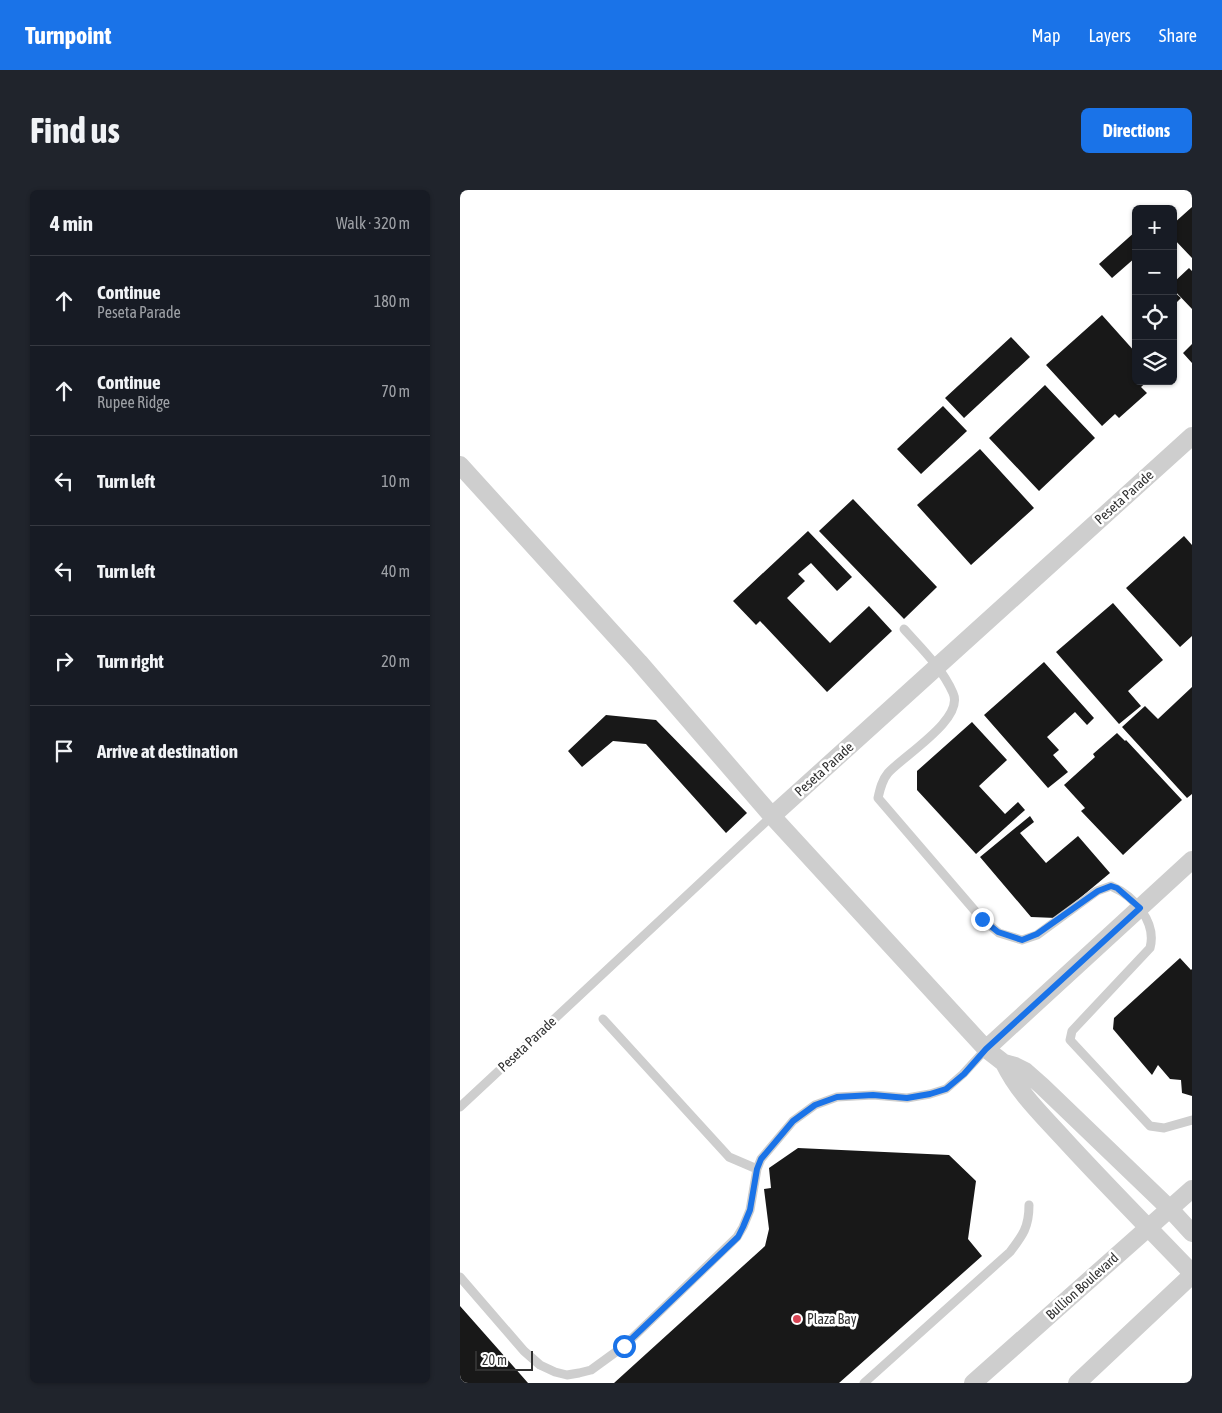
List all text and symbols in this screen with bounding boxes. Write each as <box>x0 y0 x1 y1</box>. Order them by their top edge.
text: Turnpoint <box>25 22 111 49</box>
text: Map <box>1031 25 1060 46</box>
text: Layers <box>1088 25 1131 46</box>
text: Share <box>1159 25 1197 46</box>
button: Directions <box>1081 108 1192 153</box>
text: Find us <box>30 110 120 150</box>
map controls <box>1132 205 1177 385</box>
button: + <box>1132 205 1177 250</box>
text: 4 min <box>50 211 93 235</box>
text: Walk · 320 m <box>336 214 410 232</box>
button: − <box>1132 250 1177 295</box>
text: Continue <box>97 281 161 303</box>
icon: ahead <box>50 287 78 315</box>
text: 180 m <box>374 292 410 310</box>
button: locate <box>1132 295 1177 340</box>
text: Peseta Parade <box>97 303 181 321</box>
button: layers <box>1132 340 1177 385</box>
text: Continue <box>97 371 161 393</box>
icon: ahead <box>50 377 78 405</box>
text: 70 m <box>381 382 410 400</box>
text: Rupee Ridge <box>97 393 170 411</box>
icon: left <box>50 467 78 495</box>
street label: Peseta Parade <box>1091 467 1157 527</box>
text: Turn left <box>97 470 155 492</box>
text: 10 m <box>381 472 410 490</box>
icon: left <box>50 557 78 585</box>
text: Turn left <box>97 560 155 582</box>
text: 40 m <box>381 562 410 580</box>
icon: right <box>50 647 78 675</box>
text: Turn right <box>97 650 164 672</box>
text: 20 m <box>381 652 410 670</box>
icon: arrive <box>50 737 78 765</box>
street label: Peseta Parade <box>791 739 857 799</box>
text: Arrive at destination <box>97 740 238 762</box>
route end <box>971 908 994 931</box>
street label: Peseta Parade <box>495 1013 559 1075</box>
street label: Bullion Boulevard <box>1042 1249 1122 1323</box>
place label: Plaza Bay <box>807 1311 857 1327</box>
marker: Plaza Bay <box>791 1313 803 1325</box>
route start <box>613 1335 636 1358</box>
scale bar <box>475 1348 532 1371</box>
text: 20 m <box>482 1352 507 1368</box>

